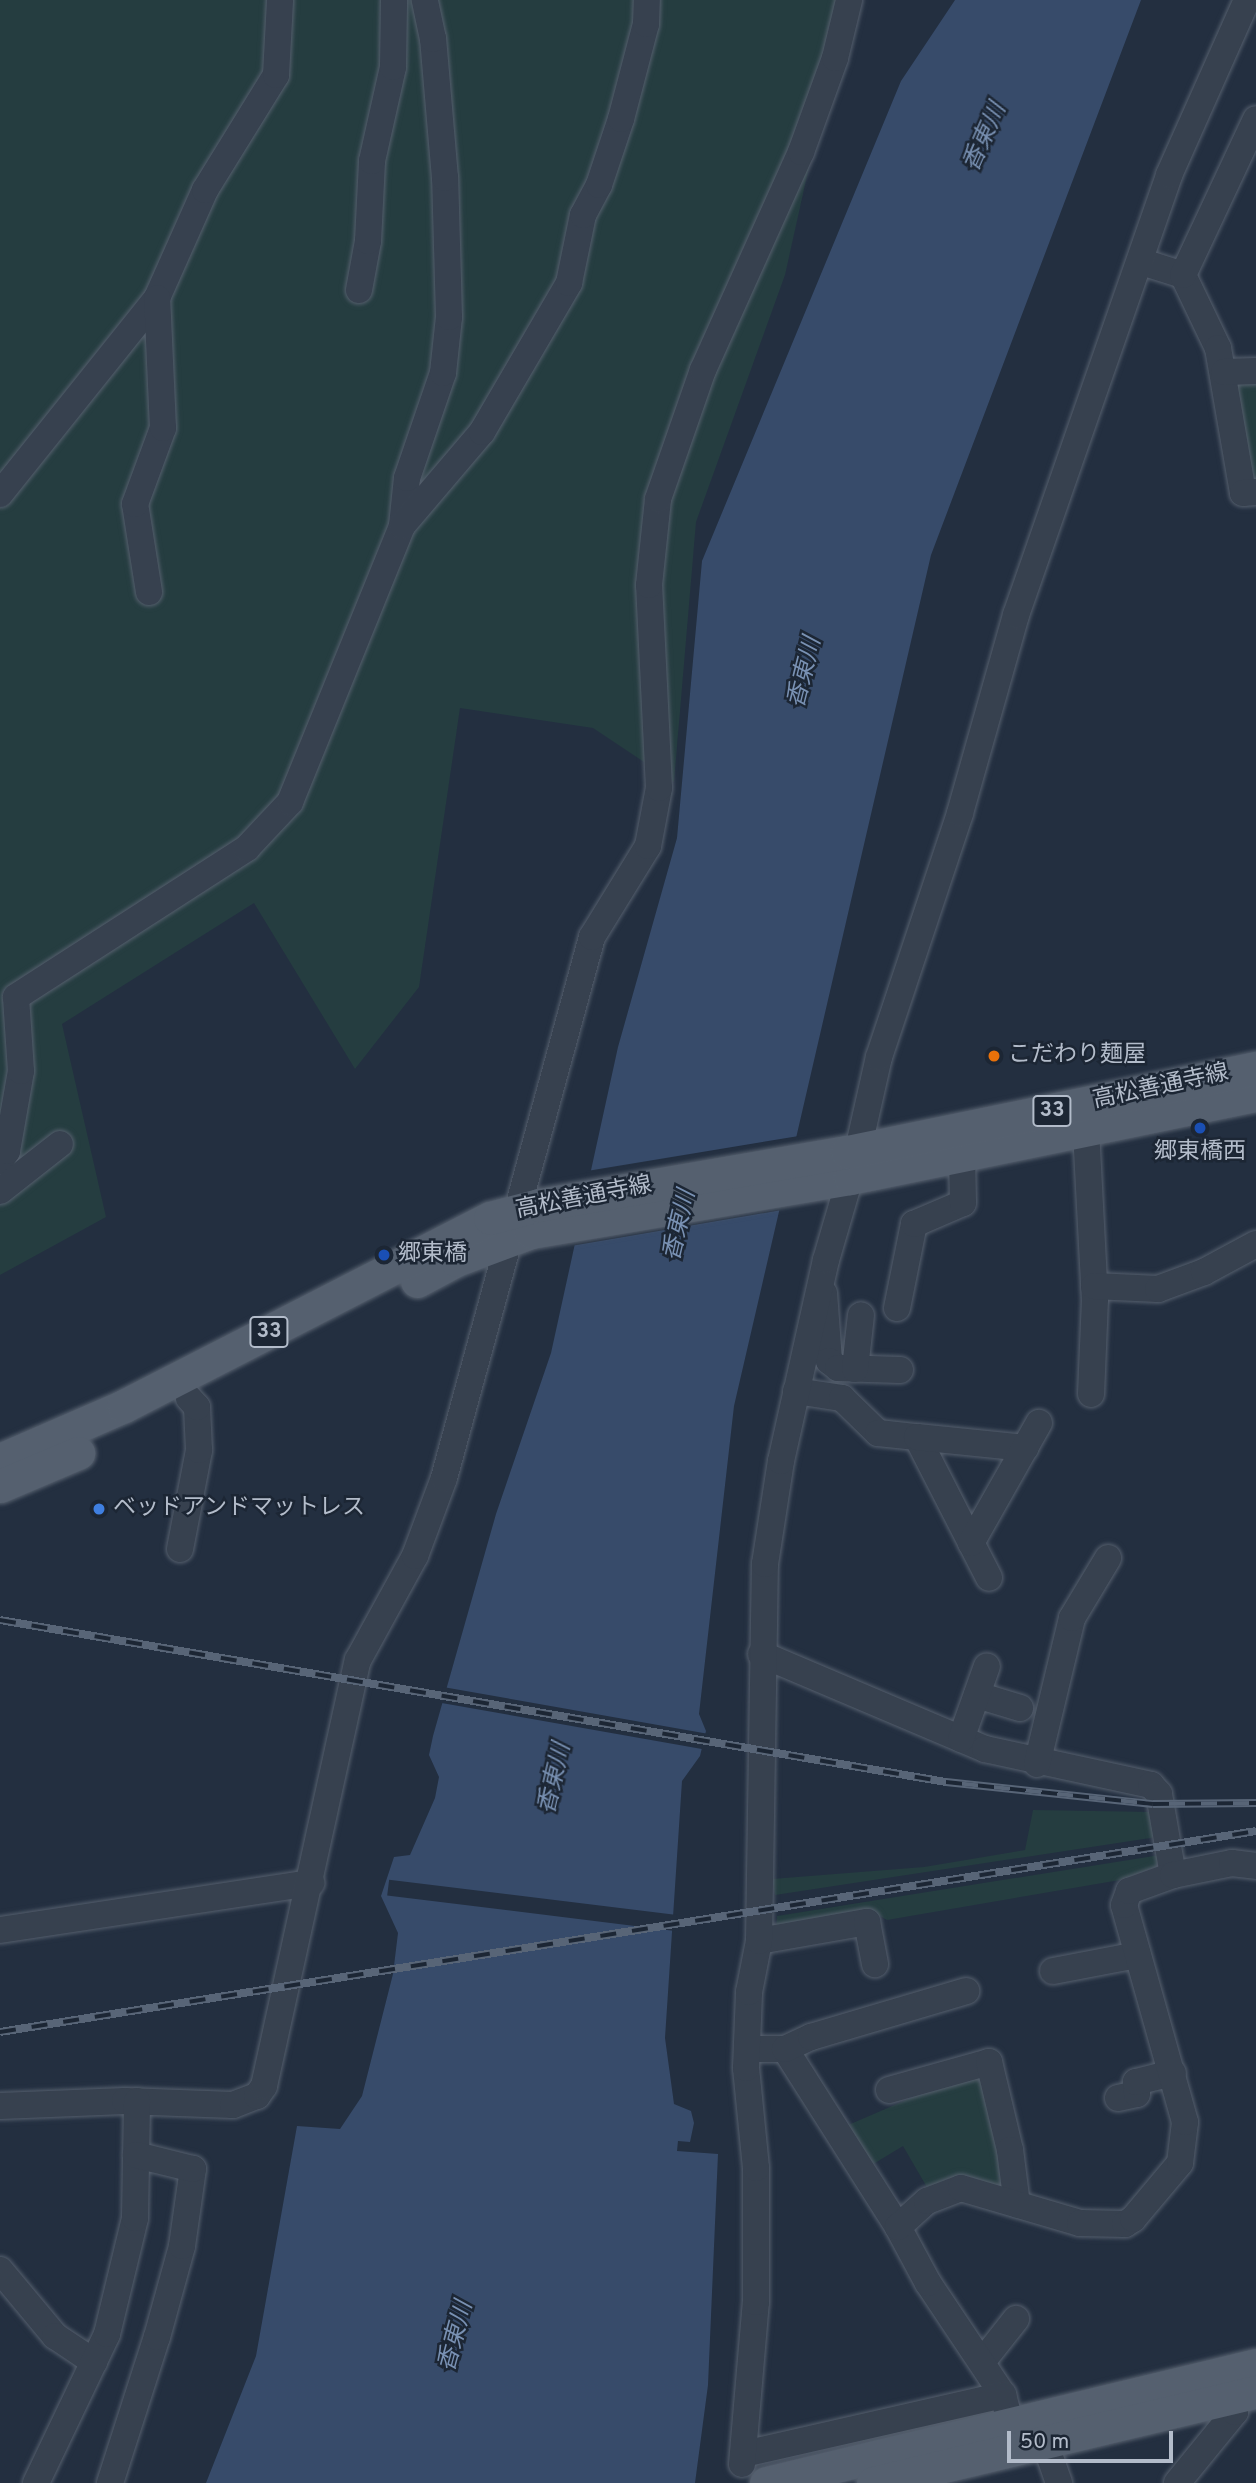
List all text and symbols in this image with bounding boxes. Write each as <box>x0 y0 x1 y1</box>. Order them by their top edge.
water label: 香東川 <box>958 99 1014 177</box>
water label: 香東川 <box>783 635 829 711</box>
place label: こだわり麺屋 <box>1008 1042 1146 1070</box>
marker: こだわり麺屋 <box>986 1048 1002 1064</box>
street label: 高松善通寺線 <box>1091 1060 1231 1116</box>
road number: 33 <box>1031 1094 1073 1128</box>
marker: 郷東橋西 <box>1192 1120 1208 1136</box>
place label: 郷東橋西 <box>1154 1139 1246 1167</box>
street label: 高松善通寺線 <box>514 1172 654 1226</box>
water label: 香東川 <box>659 1188 703 1264</box>
place label: 郷東橋 <box>398 1241 467 1269</box>
marker: 郷東橋 <box>376 1247 392 1263</box>
road number: 33 <box>248 1314 290 1350</box>
place label: ベッドアンドマットレス <box>113 1495 366 1523</box>
marker: ベッドアンドマットレス <box>91 1501 107 1517</box>
water label: 香東川 <box>534 1741 578 1817</box>
water label: 香東川 <box>434 2298 480 2376</box>
scale bar <box>1011 2416 1177 2460</box>
text: 50 m <box>1020 2429 1069 2456</box>

